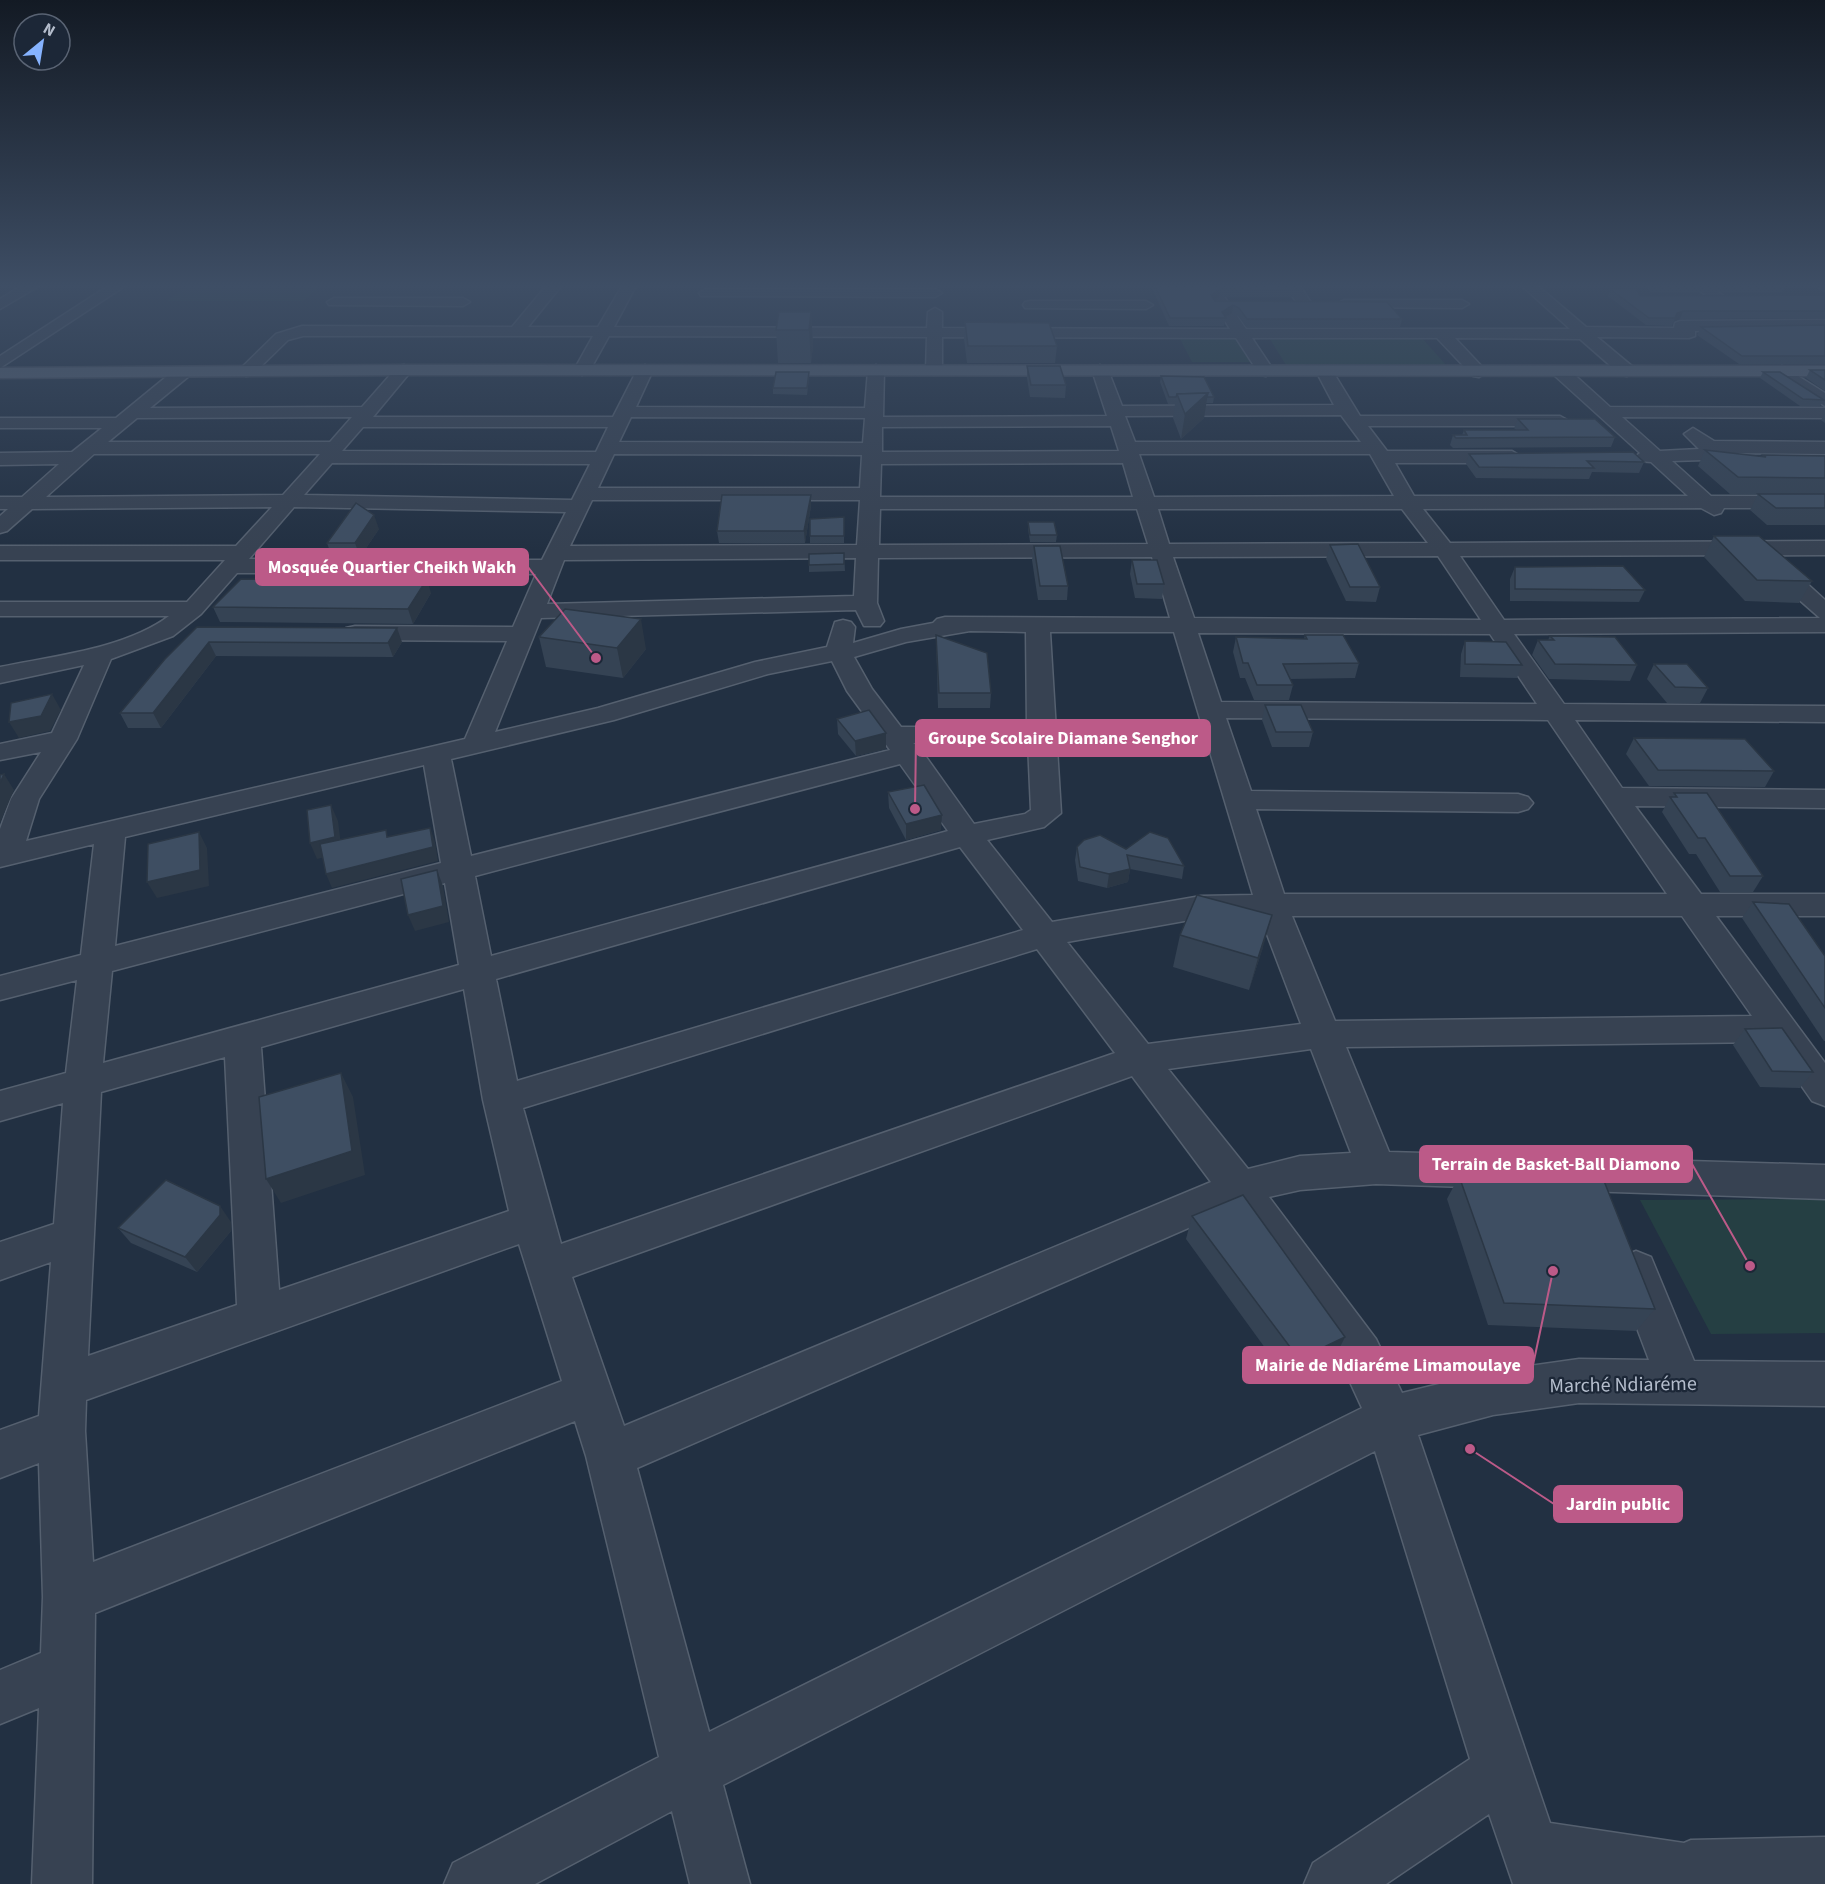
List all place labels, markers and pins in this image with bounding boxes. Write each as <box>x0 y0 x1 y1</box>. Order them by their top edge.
callout: Mosquée Quartier Cheikh Wakh <box>256 549 528 585</box>
callout: Groupe Scolaire Diamane Senghor <box>916 720 1210 756</box>
callout: Terrain de Basket-Ball Diamono <box>1420 1146 1692 1182</box>
callout: Mairie de Ndiaréme Limamoulaye <box>1243 1347 1533 1383</box>
callout: Jardin public <box>1554 1486 1682 1522</box>

